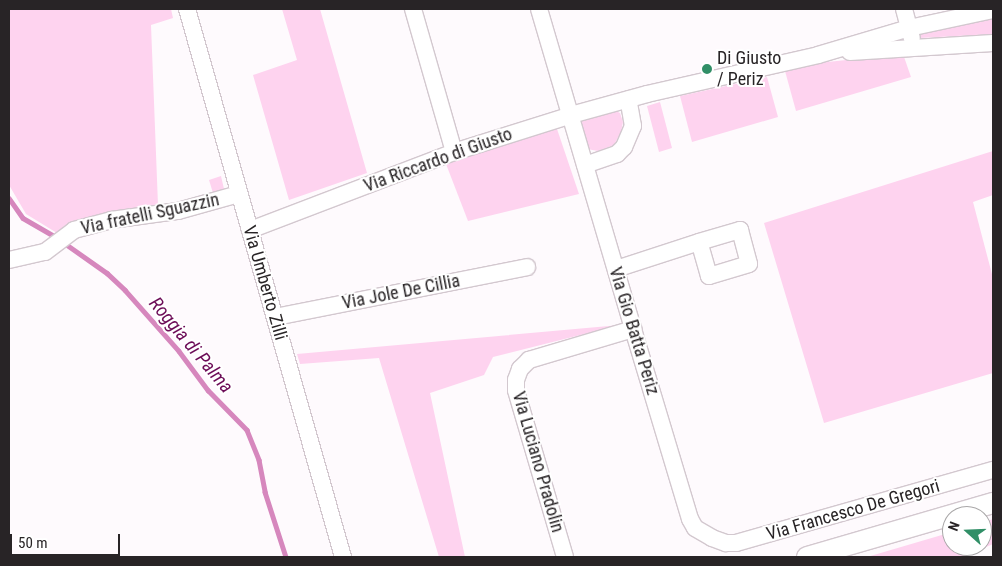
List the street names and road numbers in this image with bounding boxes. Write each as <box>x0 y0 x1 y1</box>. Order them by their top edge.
street label: Via Riccardo di Giusto <box>361 123 515 197</box>
street label: Via fratelli Sguazzin <box>79 189 221 239</box>
street label: Via Umberto Zilli <box>238 223 292 343</box>
street label: Via Gio Batta Periz <box>604 264 664 398</box>
street label: Via Jole De Cillia <box>340 270 462 314</box>
street label: Via Luciano Pradolin <box>508 389 568 535</box>
street label: Via Francesco De Gregori <box>764 475 942 545</box>

